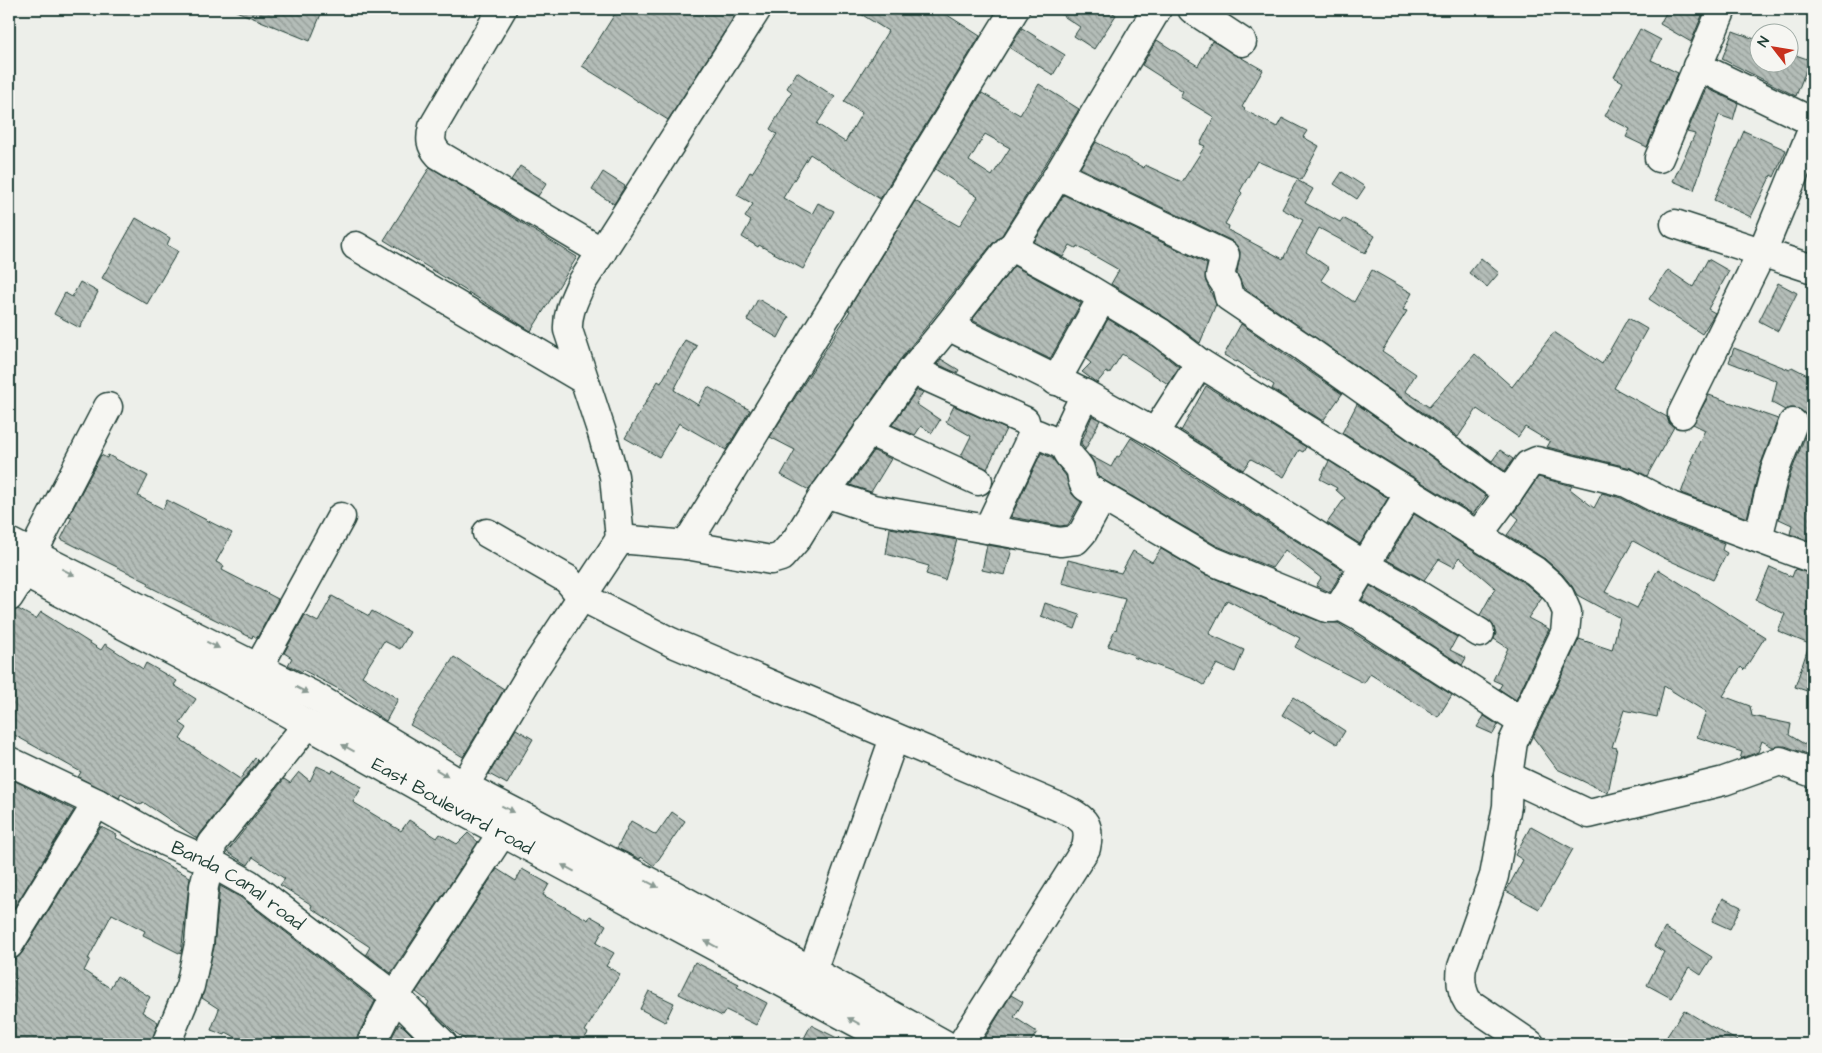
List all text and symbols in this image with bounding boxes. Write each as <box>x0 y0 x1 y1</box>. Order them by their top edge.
north arrow <box>1750 22 1800 72</box>
text: N <box>1753 33 1775 51</box>
one-way arrow <box>61 568 75 576</box>
one-way arrow <box>206 641 220 649</box>
one-way arrow <box>295 686 309 694</box>
one-way arrow <box>341 744 356 752</box>
street label: East Boulevard road <box>367 751 538 862</box>
one-way arrow <box>435 768 448 777</box>
one-way arrow <box>501 805 515 813</box>
street label: Banda Canal road <box>167 834 310 937</box>
one-way arrow <box>560 864 575 872</box>
one-way arrow <box>645 879 659 888</box>
one-way arrow <box>704 940 718 949</box>
one-way arrow <box>847 1017 862 1025</box>

